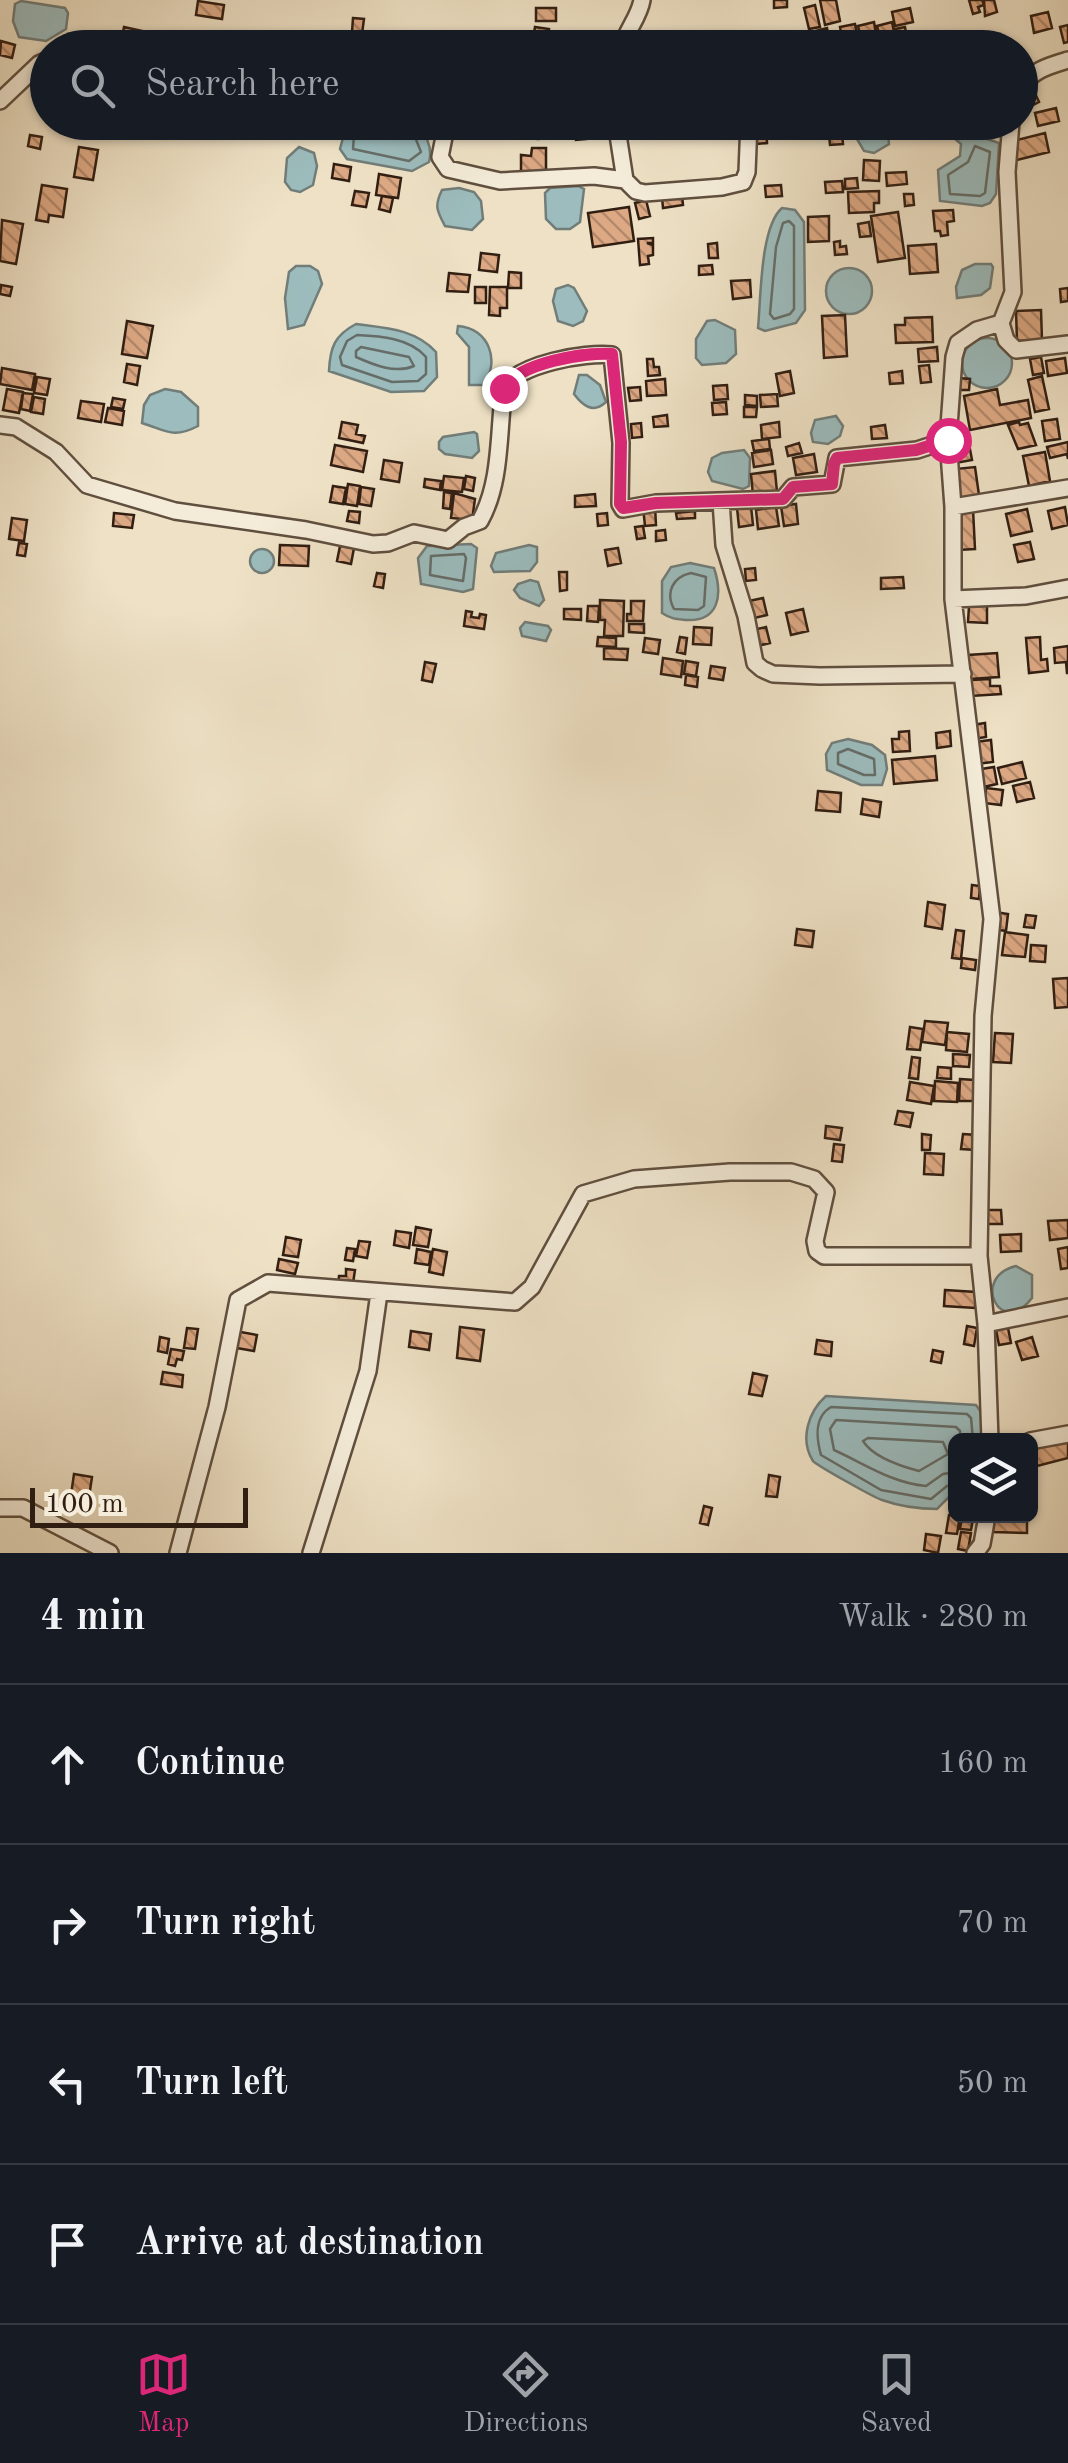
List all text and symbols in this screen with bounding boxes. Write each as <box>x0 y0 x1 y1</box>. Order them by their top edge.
search box <box>30 30 1038 140</box>
icon: search <box>65 58 120 113</box>
text: Search here <box>145 66 340 104</box>
route end <box>482 366 528 412</box>
route start <box>926 418 972 464</box>
map controls <box>948 1433 1038 1523</box>
button: layers <box>948 1433 1038 1523</box>
scale bar <box>30 1483 248 1528</box>
text: 100 m <box>45 1491 124 1519</box>
text: 4 min <box>40 1597 146 1639</box>
text: Walk · 280 m <box>838 1602 1028 1634</box>
icon: ahead <box>40 1737 95 1792</box>
text: Continue <box>135 1745 285 1783</box>
text: 160 m <box>938 1748 1028 1780</box>
icon: right <box>40 1897 95 1952</box>
text: Turn right <box>135 1905 315 1943</box>
text: 70 m <box>957 1908 1028 1940</box>
icon: left <box>40 2057 95 2112</box>
text: Turn left <box>135 2065 288 2103</box>
text: 50 m <box>957 2068 1028 2100</box>
icon: arrive <box>40 2217 95 2272</box>
text: Arrive at destination <box>135 2225 484 2263</box>
tab: Map <box>136 2347 191 2442</box>
tab: Directions <box>464 2347 588 2442</box>
tab: Saved <box>860 2347 932 2442</box>

